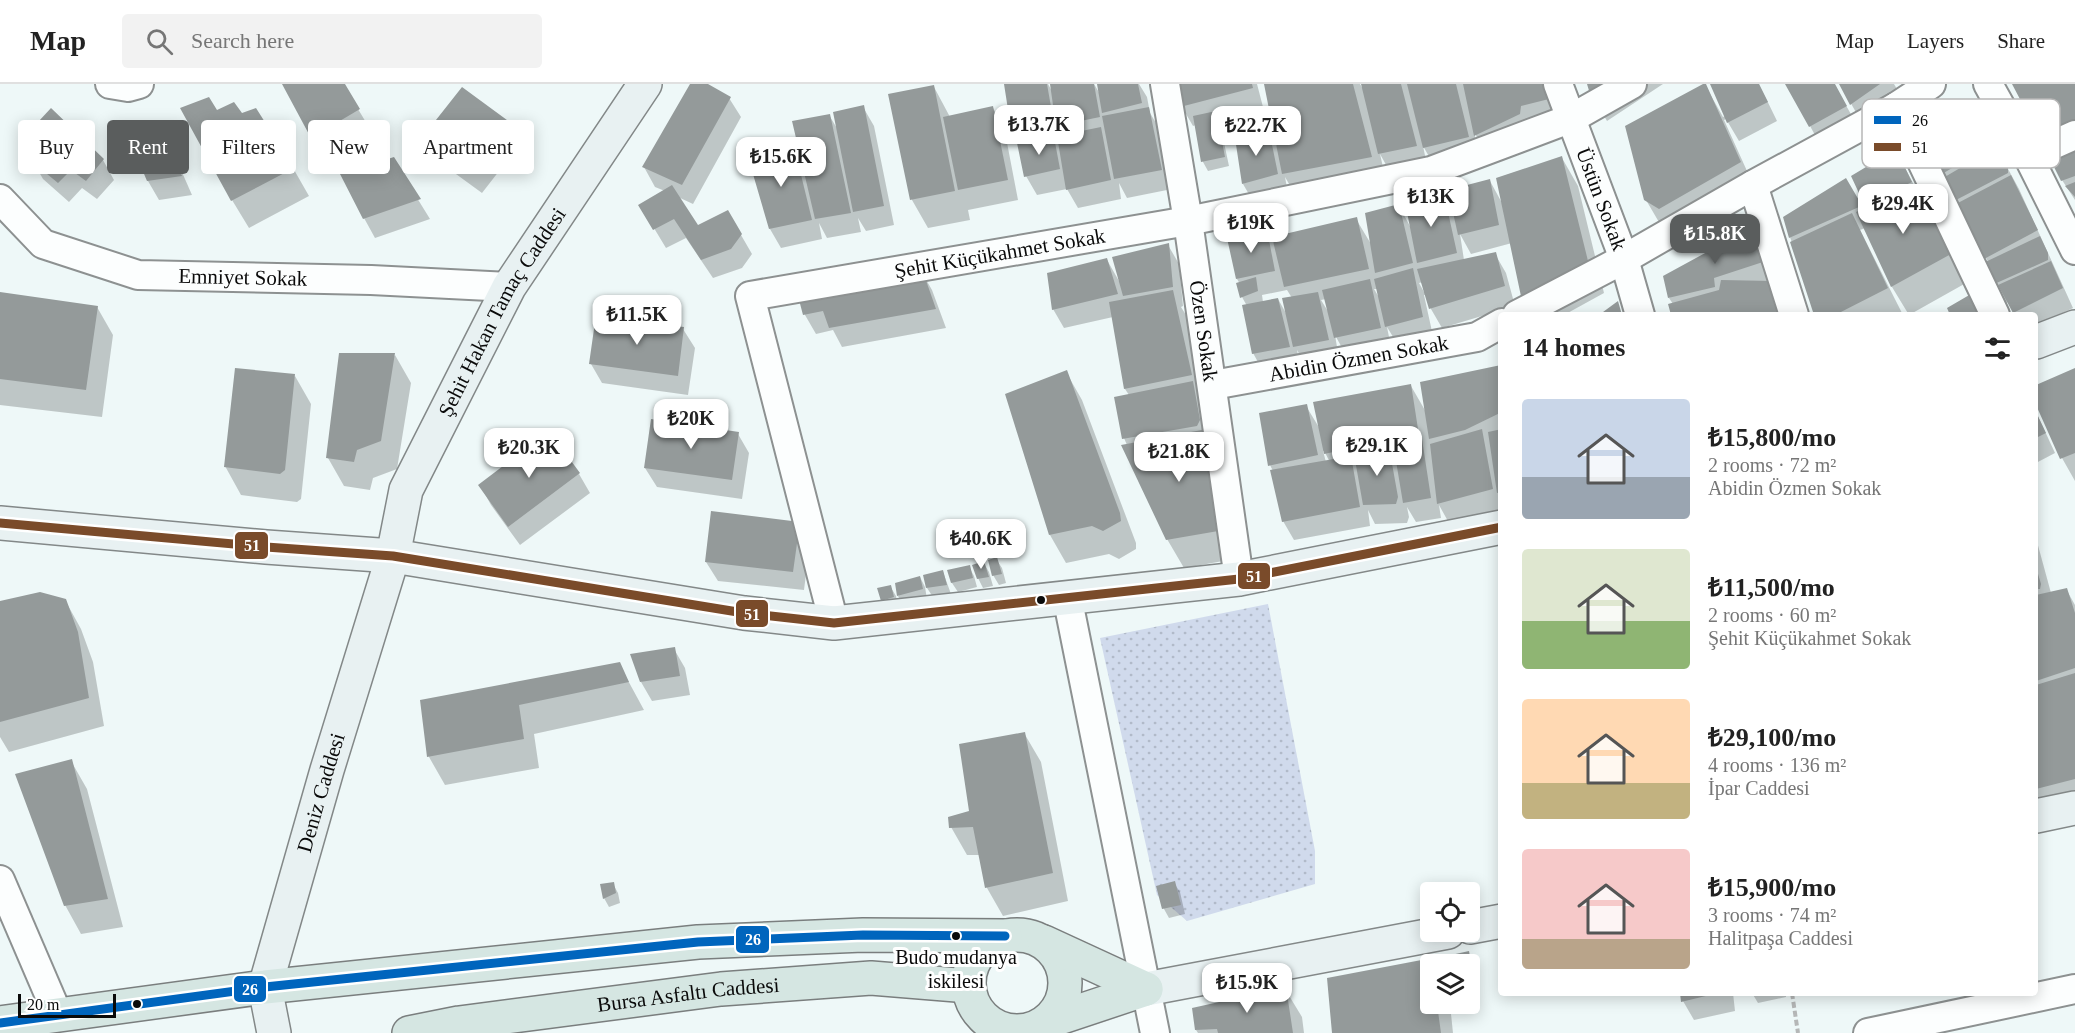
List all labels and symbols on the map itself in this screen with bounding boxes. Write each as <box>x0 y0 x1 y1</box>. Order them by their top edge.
legend <box>1862 99 2060 168</box>
pin: ₺13.7K <box>990 105 1088 156</box>
pin: ₺22.7K <box>1207 106 1305 157</box>
text: 26 <box>1912 112 1928 129</box>
pin: ₺15.6K <box>732 137 830 188</box>
text: 51 <box>1912 139 1928 156</box>
street label: Üstün Sokak <box>1571 144 1632 254</box>
pin: ₺13K <box>1395 177 1467 228</box>
pin: ₺29.4K <box>1854 184 1952 235</box>
street label: Şehit Hakan Tamaç Caddesi <box>433 203 571 421</box>
pin: ₺19K <box>1215 203 1287 254</box>
pin: ₺15.8K <box>1666 214 1764 265</box>
street label: Şehit Küçükahmet Sokak <box>892 223 1108 283</box>
street label: Emniyet Sokak <box>178 264 308 291</box>
street label: Özen Sokak <box>1185 279 1223 384</box>
pin: ₺11.5K <box>588 295 686 346</box>
street label: Abidin Özmen Sokak <box>1267 330 1451 387</box>
pin: ₺20K <box>655 399 727 450</box>
pin: ₺29.1K <box>1328 426 1426 477</box>
pin: ₺20.3K <box>480 428 578 479</box>
pin: ₺21.8K <box>1130 432 1228 483</box>
pin: ₺40.6K <box>932 519 1030 570</box>
line badge: 51 <box>234 531 269 560</box>
text: 51 <box>244 537 260 554</box>
line badge: 51 <box>1237 562 1271 590</box>
text: 51 <box>1246 568 1262 585</box>
unlabelled marker <box>1035 594 1047 606</box>
line badge: 51 <box>735 599 769 628</box>
text: 51 <box>744 606 760 623</box>
street label: Deniz Caddesi <box>292 730 350 855</box>
line badge: 26 <box>735 925 770 954</box>
marker: Budo mudanya iskilesi <box>950 930 962 942</box>
text: 26 <box>745 931 761 948</box>
place label: Budo mudanya iskilesi <box>895 946 1017 992</box>
pin: ₺15.9K <box>1198 963 1296 1014</box>
street label: Bursa Asfaltı Caddesi <box>596 973 780 1017</box>
line badge: 26 <box>233 975 267 1003</box>
text: 26 <box>242 981 258 998</box>
scale bar <box>18 991 116 1018</box>
unlabelled marker <box>131 998 143 1010</box>

